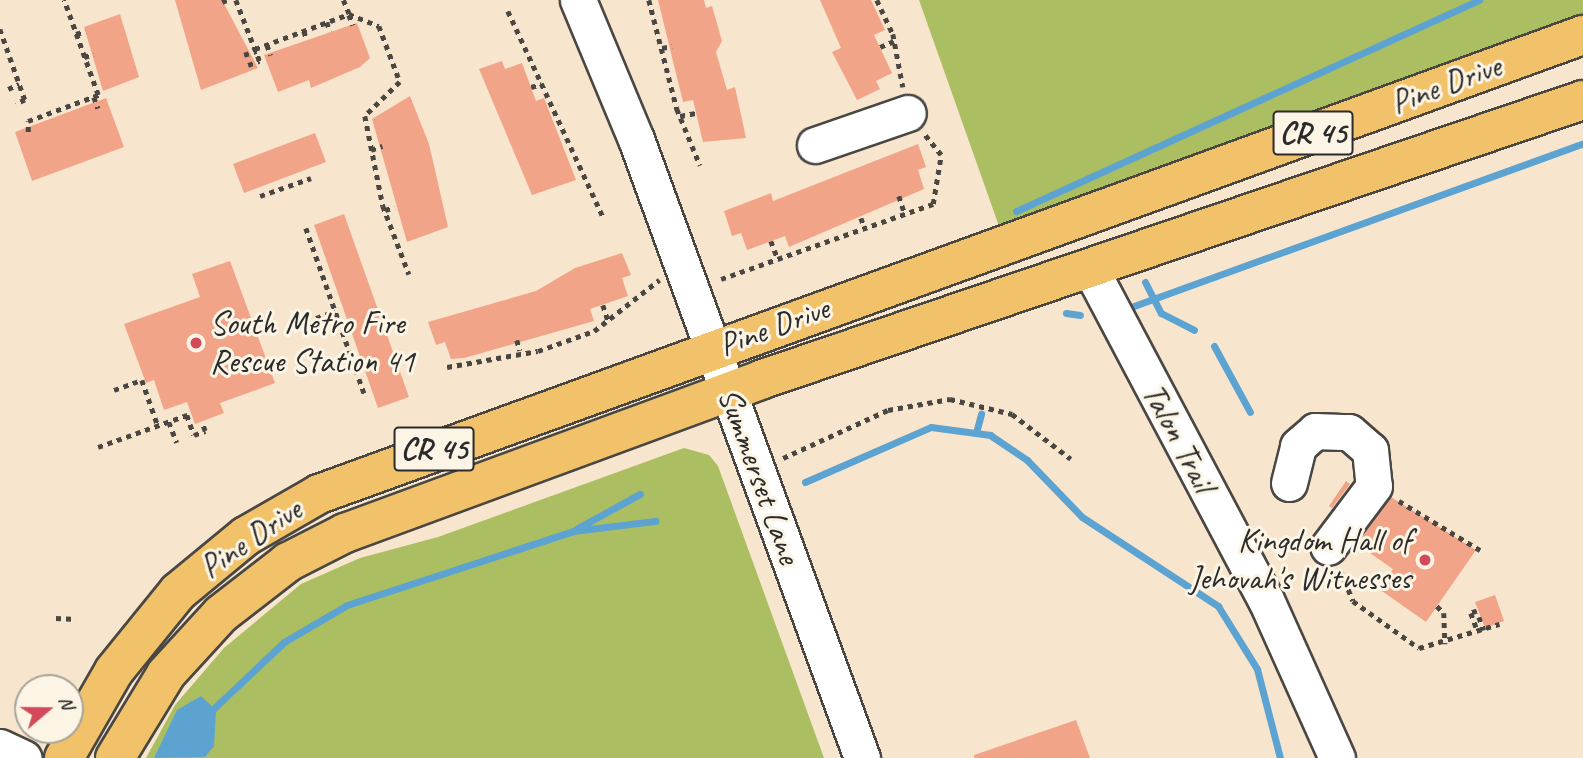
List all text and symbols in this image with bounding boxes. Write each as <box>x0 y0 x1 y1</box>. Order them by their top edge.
street label: Pine Drive <box>1385 47 1507 123</box>
road number: CR 45 <box>1271 104 1355 162</box>
street label: Pine Drive <box>713 289 835 365</box>
place label: South Metro Fire Rescue Station 41 <box>210 304 415 382</box>
marker: South Metro Fire Rescue Station 41 <box>188 335 204 351</box>
street label: Talon Trail <box>1133 377 1223 499</box>
street label: Summerset Lane <box>709 383 809 569</box>
road number: CR 45 <box>392 420 476 477</box>
street label: Pine Drive <box>192 491 310 587</box>
place label: Kingdom Hall of Jehovah's Witnesses <box>1189 521 1411 599</box>
marker: Kingdom Hall of Jehovah's Witnesses <box>1417 552 1433 568</box>
north arrow <box>14 674 84 744</box>
text: N <box>54 693 80 712</box>

